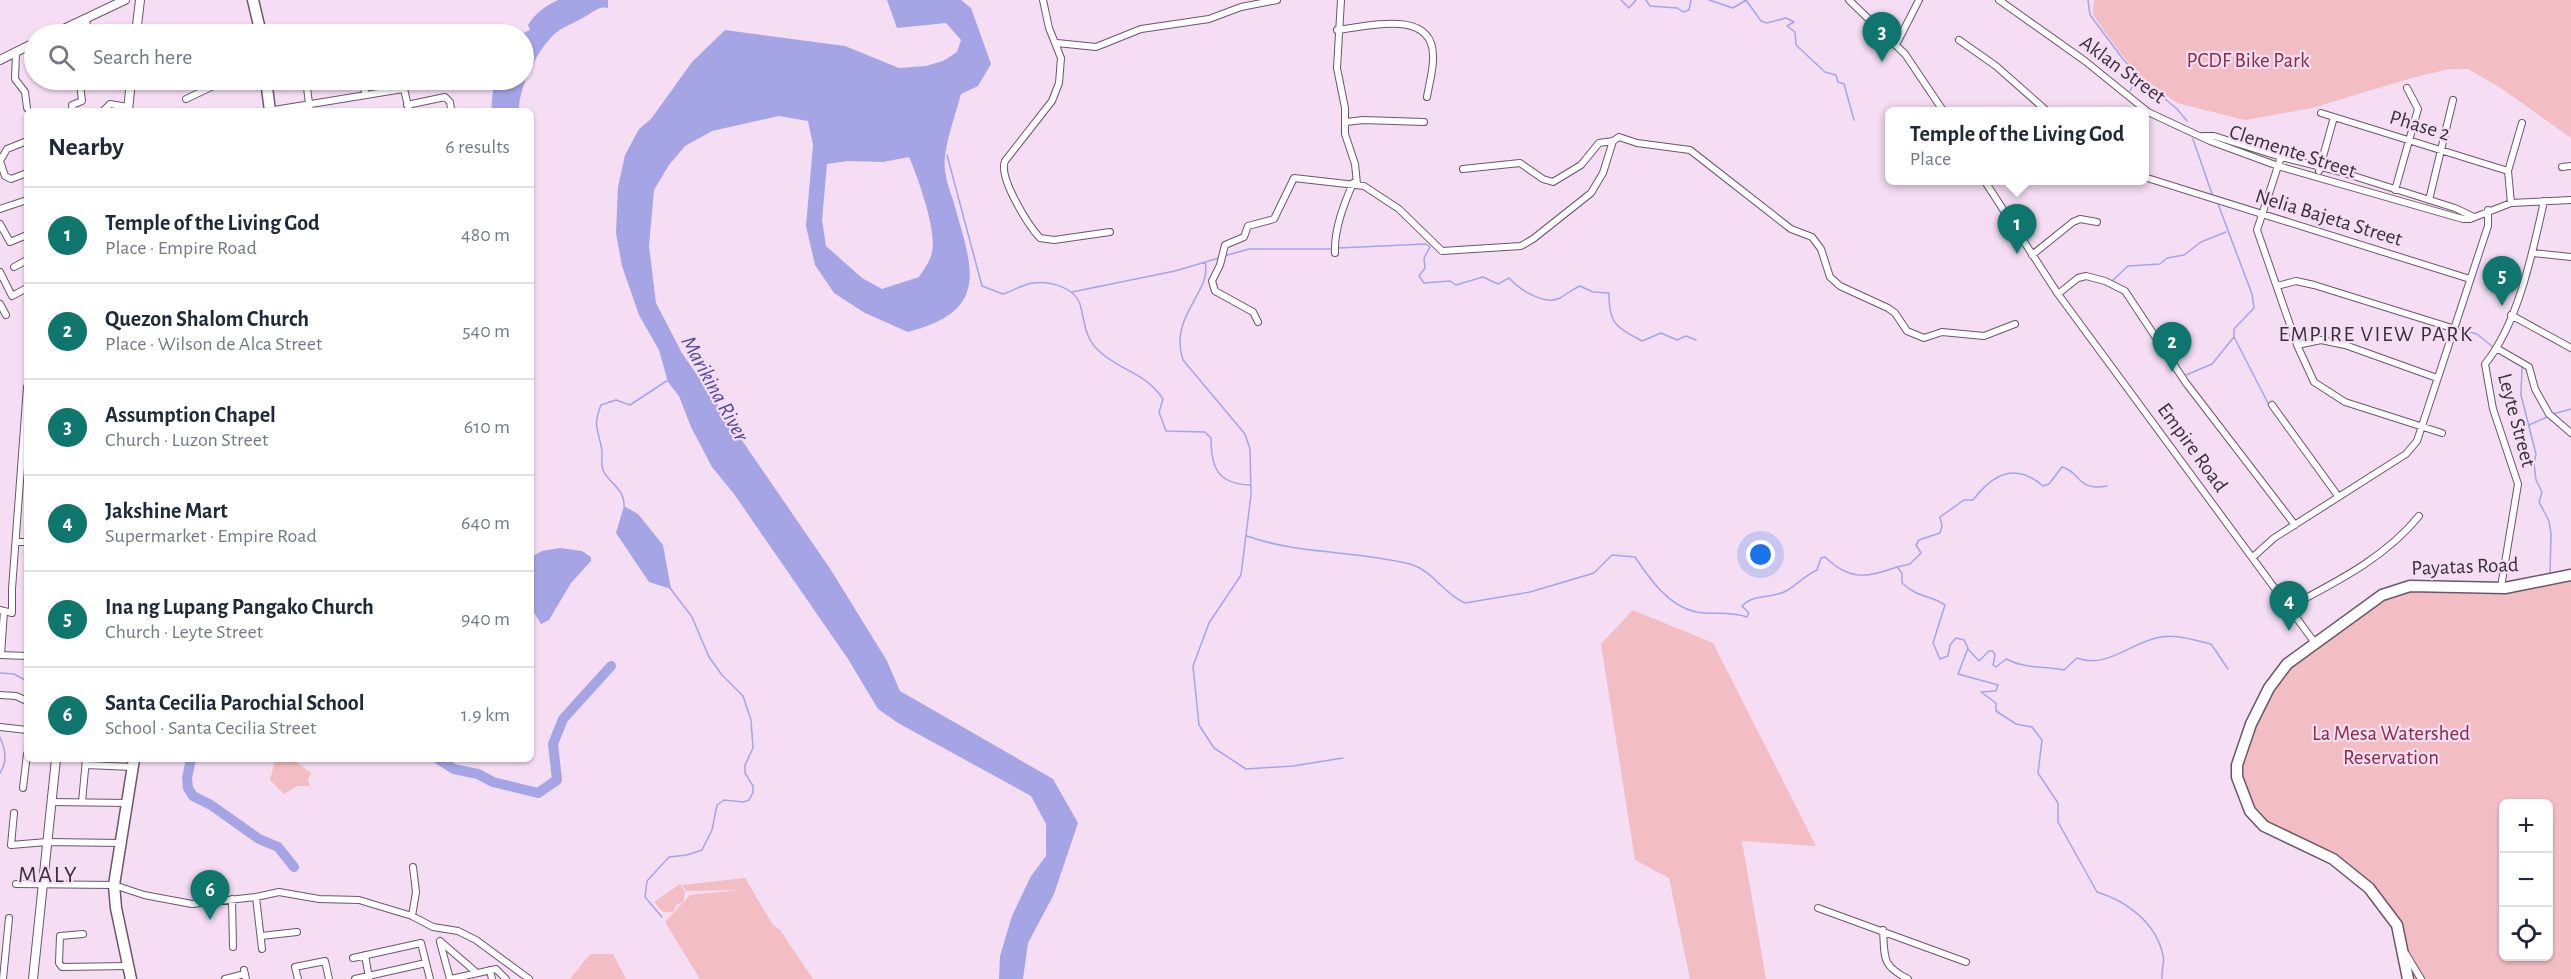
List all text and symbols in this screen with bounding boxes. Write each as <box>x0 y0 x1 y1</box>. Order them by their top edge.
pin: 3 <box>1862 13 1902 62</box>
search box <box>24 24 534 90</box>
street label: Aklan Street <box>2076 31 2170 107</box>
icon: search <box>45 41 78 74</box>
text: Search here <box>93 46 192 68</box>
park label: PCDF Bike Park <box>2187 50 2310 71</box>
street label: Phase 2 <box>2387 106 2453 145</box>
popup <box>1885 107 2149 185</box>
street label: Clemente Street <box>2227 121 2359 182</box>
text: Temple of the Living God <box>1910 123 2124 145</box>
text: Nearby <box>48 134 124 160</box>
text: 6 results <box>445 137 510 157</box>
text: Place <box>1910 149 1951 169</box>
street label: Nelia Bajeta Street <box>2253 185 2405 250</box>
pin: 1 <box>1998 204 2036 254</box>
text: Temple of the Living God <box>105 212 320 234</box>
text: 1 <box>64 225 71 245</box>
text: 480 m <box>461 225 510 245</box>
text: Place · Empire Road <box>105 238 257 258</box>
pin: 5 <box>2482 256 2522 306</box>
text: Quezon Shalom Church <box>105 308 309 330</box>
text: 2 <box>63 321 72 341</box>
text: 540 m <box>462 321 510 341</box>
pin: 2 <box>2152 322 2192 372</box>
district label: EMPIRE VIEW PARK <box>2278 323 2474 345</box>
water label: Marikina River <box>677 332 753 445</box>
text: Place · Wilson de Alca Street <box>105 334 322 354</box>
street label: Leyte Street <box>2494 371 2539 470</box>
street label: Empire Road <box>2153 399 2232 496</box>
text: Assumption Chapel <box>105 404 276 426</box>
text: 3 <box>63 417 72 437</box>
text: 610 m <box>464 417 510 437</box>
text: Church · Luzon Street <box>105 430 268 450</box>
text: Jakshine Mart <box>105 500 228 522</box>
text: 4 <box>62 513 73 533</box>
text: 640 m <box>461 513 510 533</box>
text: Supermarket · Empire Road <box>105 526 317 546</box>
your location <box>1746 540 1775 569</box>
street label: Payatas Road <box>2411 554 2519 579</box>
pin: 4 <box>2270 582 2308 631</box>
text: Ina ng Lupang Pangako Church <box>105 596 374 618</box>
text: 5 <box>63 609 72 629</box>
text: 940 m <box>461 609 510 629</box>
text: Church · Leyte Street <box>105 622 263 642</box>
text: Santa Cecilia Parochial School <box>105 692 365 714</box>
text: 6 <box>63 705 72 725</box>
text: 1.9 km <box>461 705 510 725</box>
text: School · Santa Cecilia Street <box>105 718 316 738</box>
park label: La Mesa Watershed Reservation <box>2312 723 2470 768</box>
map controls <box>2499 799 2553 961</box>
button: + <box>2499 799 2553 853</box>
button: − <box>2499 853 2553 907</box>
district label: MALY <box>18 863 78 887</box>
pin: 6 <box>190 870 230 920</box>
button: locate <box>2499 907 2553 961</box>

